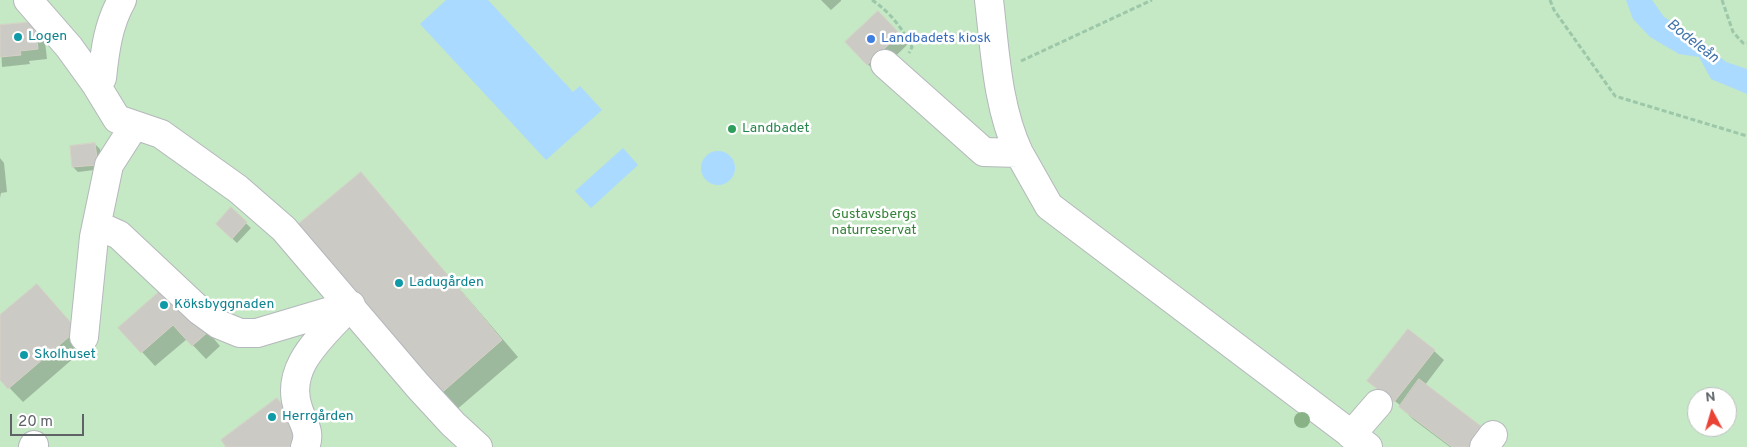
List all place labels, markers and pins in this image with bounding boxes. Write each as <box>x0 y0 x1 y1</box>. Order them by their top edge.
place label: Logen <box>28 29 67 45</box>
marker: Logen <box>12 31 24 43</box>
place label: Landbadets kiosk <box>881 31 991 47</box>
marker: Landbadets kiosk <box>865 33 877 45</box>
place label: Landbadet <box>742 121 810 137</box>
marker: Landbadet <box>726 123 738 135</box>
place label: Ladugården <box>409 275 484 291</box>
marker: Ladugården <box>393 277 405 289</box>
place label: Köksbyggnaden <box>174 297 274 313</box>
marker: Köksbyggnaden <box>158 299 170 311</box>
place label: Skolhuset <box>34 347 96 363</box>
marker: Skolhuset <box>18 349 30 361</box>
place label: Herrgården <box>282 409 354 425</box>
marker: Herrgården <box>266 411 278 423</box>

